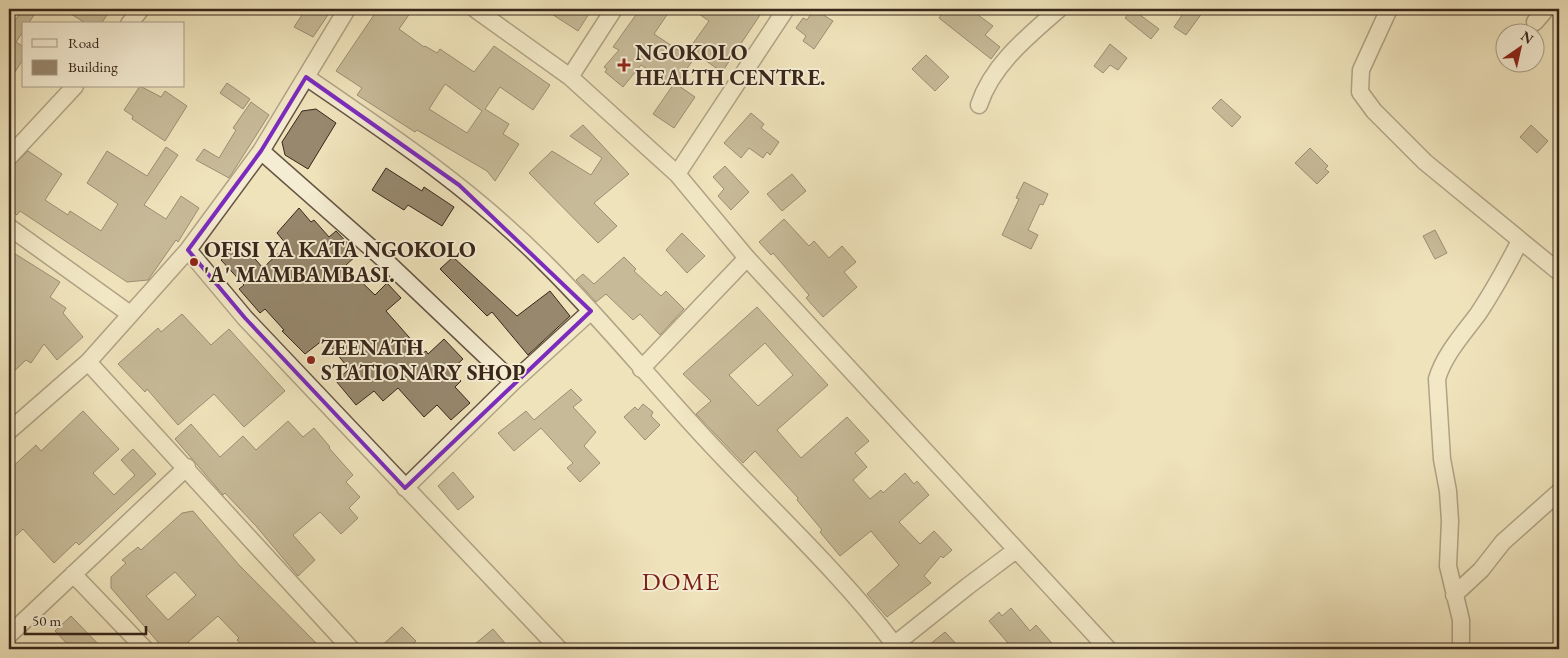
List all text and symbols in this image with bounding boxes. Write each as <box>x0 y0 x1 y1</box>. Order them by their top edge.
legend <box>22 22 185 88</box>
north arrow <box>1496 22 1546 72</box>
text: N <box>1518 27 1538 48</box>
text: Road <box>68 33 100 52</box>
place label: NGOKOLO HEALTH CENTRE. <box>635 38 826 92</box>
text: Building <box>68 57 118 76</box>
marker: NGOKOLO HEALTH CENTRE. <box>617 58 631 72</box>
place label: OFISI YA KATA NGOKOLO 'A' MAMBAMBASI. <box>204 235 476 289</box>
marker: OFISI YA KATA NGOKOLO 'A' MAMBAMBASI. <box>188 256 200 268</box>
place label: ZEENATH STATIONARY SHOP <box>321 333 525 387</box>
marker: ZEENATH STATIONARY SHOP <box>305 354 317 366</box>
district label: DOME <box>642 565 720 597</box>
scale bar <box>25 603 146 635</box>
text: 50 m <box>32 611 61 630</box>

